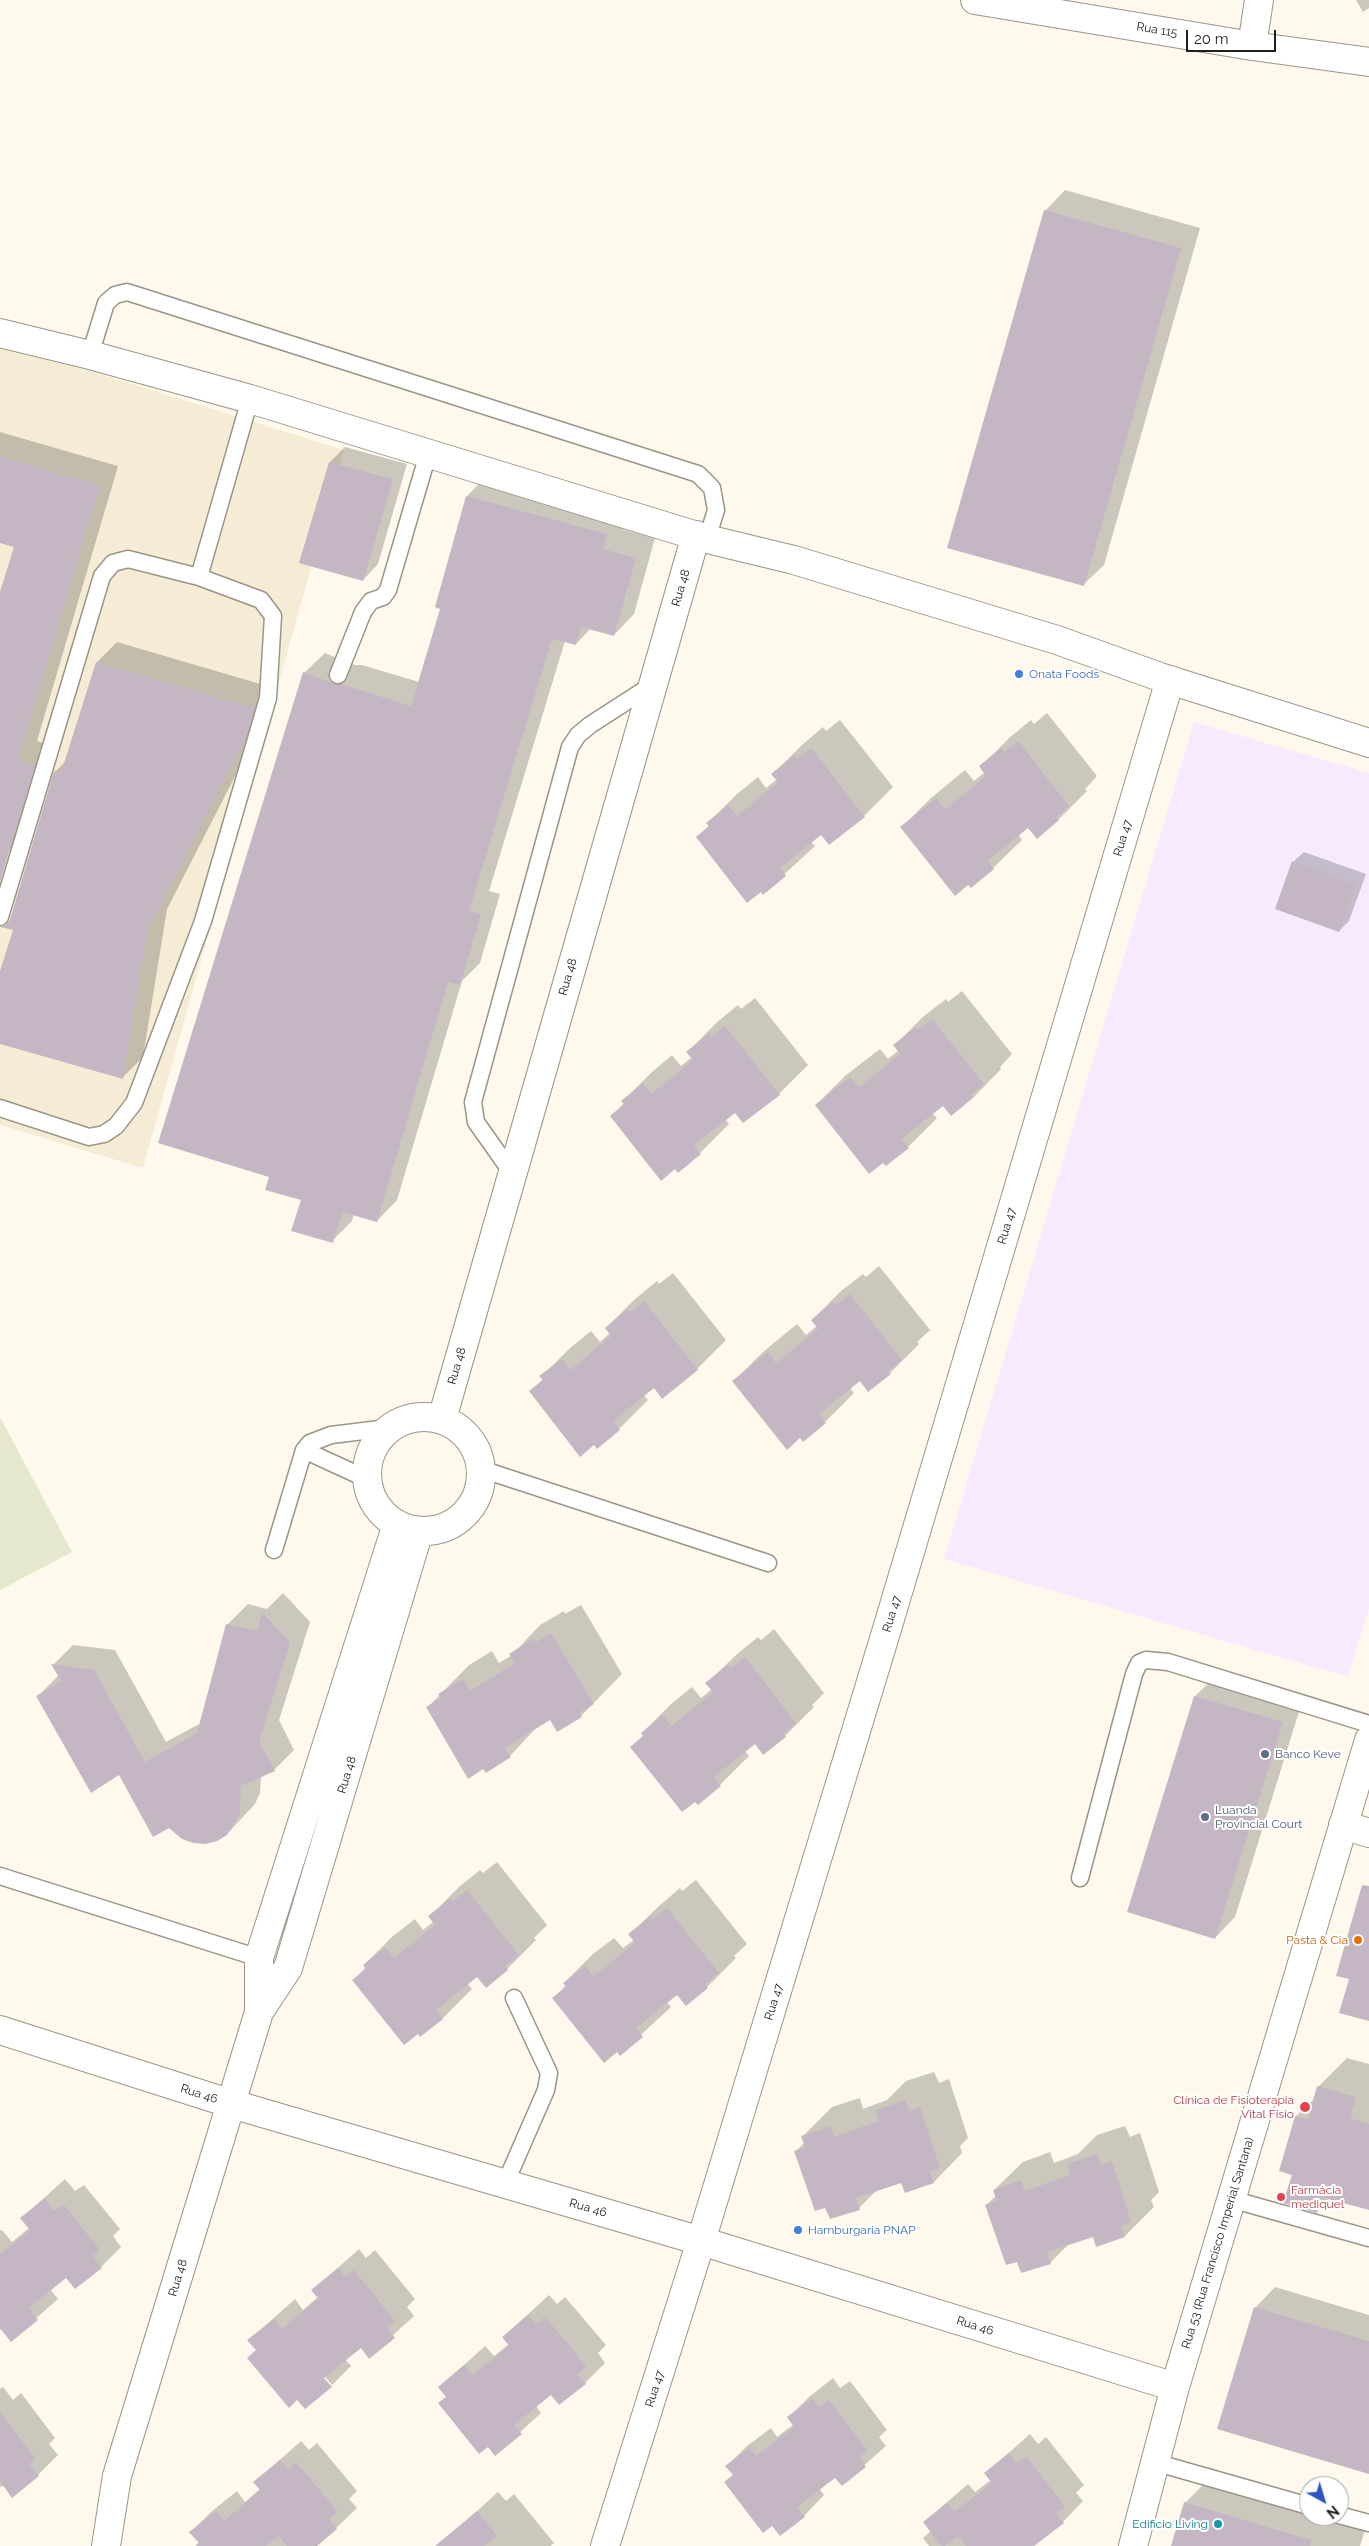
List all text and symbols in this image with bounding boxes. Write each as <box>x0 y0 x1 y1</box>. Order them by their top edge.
street label: Rua 115 <box>1135 20 1179 40</box>
scale bar <box>1189 20 1279 52</box>
text: 20 m <box>1194 30 1229 48</box>
street label: Rua 48 <box>669 568 693 608</box>
place label: Onata Foods <box>1029 667 1099 681</box>
marker: Onata Foods <box>1013 668 1025 680</box>
street label: Rua 47 <box>1111 818 1135 858</box>
street label: Rua 48 <box>556 957 580 997</box>
street label: Rua 47 <box>995 1206 1019 1246</box>
street label: Rua 48 <box>445 1346 469 1386</box>
street label: Rua 47 <box>880 1594 904 1634</box>
place label: Banco Keve <box>1275 1747 1341 1761</box>
marker: Banco Keve <box>1259 1748 1271 1760</box>
street label: Rua 48 <box>335 1755 359 1795</box>
place label: Luanda Provincial Court <box>1215 1803 1302 1831</box>
marker: Luanda Provincial Court <box>1199 1811 1211 1823</box>
place label: Pasta & Cia <box>1286 1933 1348 1947</box>
marker: Pasta & Cia <box>1352 1934 1364 1946</box>
street label: Rua 47 <box>762 1982 786 2022</box>
street label: Rua 46 <box>179 2081 219 2107</box>
place label: Clínica de Fisioterapia Vital Fisio <box>1173 2093 1294 2121</box>
marker: Clínica de Fisioterapia Vital Fisio <box>1298 2100 1312 2114</box>
street label: Rua 53 (Rua Francisco Imperial Santana) <box>1179 2135 1257 2351</box>
place label: Farmácia mediquel <box>1291 2183 1344 2211</box>
marker: Farmácia mediquel <box>1275 2191 1287 2203</box>
street label: Rua 46 <box>568 2196 608 2220</box>
place label: Hamburgaria PNAP <box>808 2223 916 2237</box>
marker: Hamburgaria PNAP <box>792 2224 804 2236</box>
street label: Rua 48 <box>166 2258 190 2298</box>
street label: Rua 46 <box>955 2314 995 2338</box>
street label: Rua 47 <box>642 2369 668 2409</box>
north arrow <box>1299 2476 1349 2526</box>
text: N <box>1324 2502 1342 2521</box>
place label: Edificio Living <box>1132 2517 1208 2531</box>
marker: Edificio Living <box>1212 2518 1224 2530</box>

